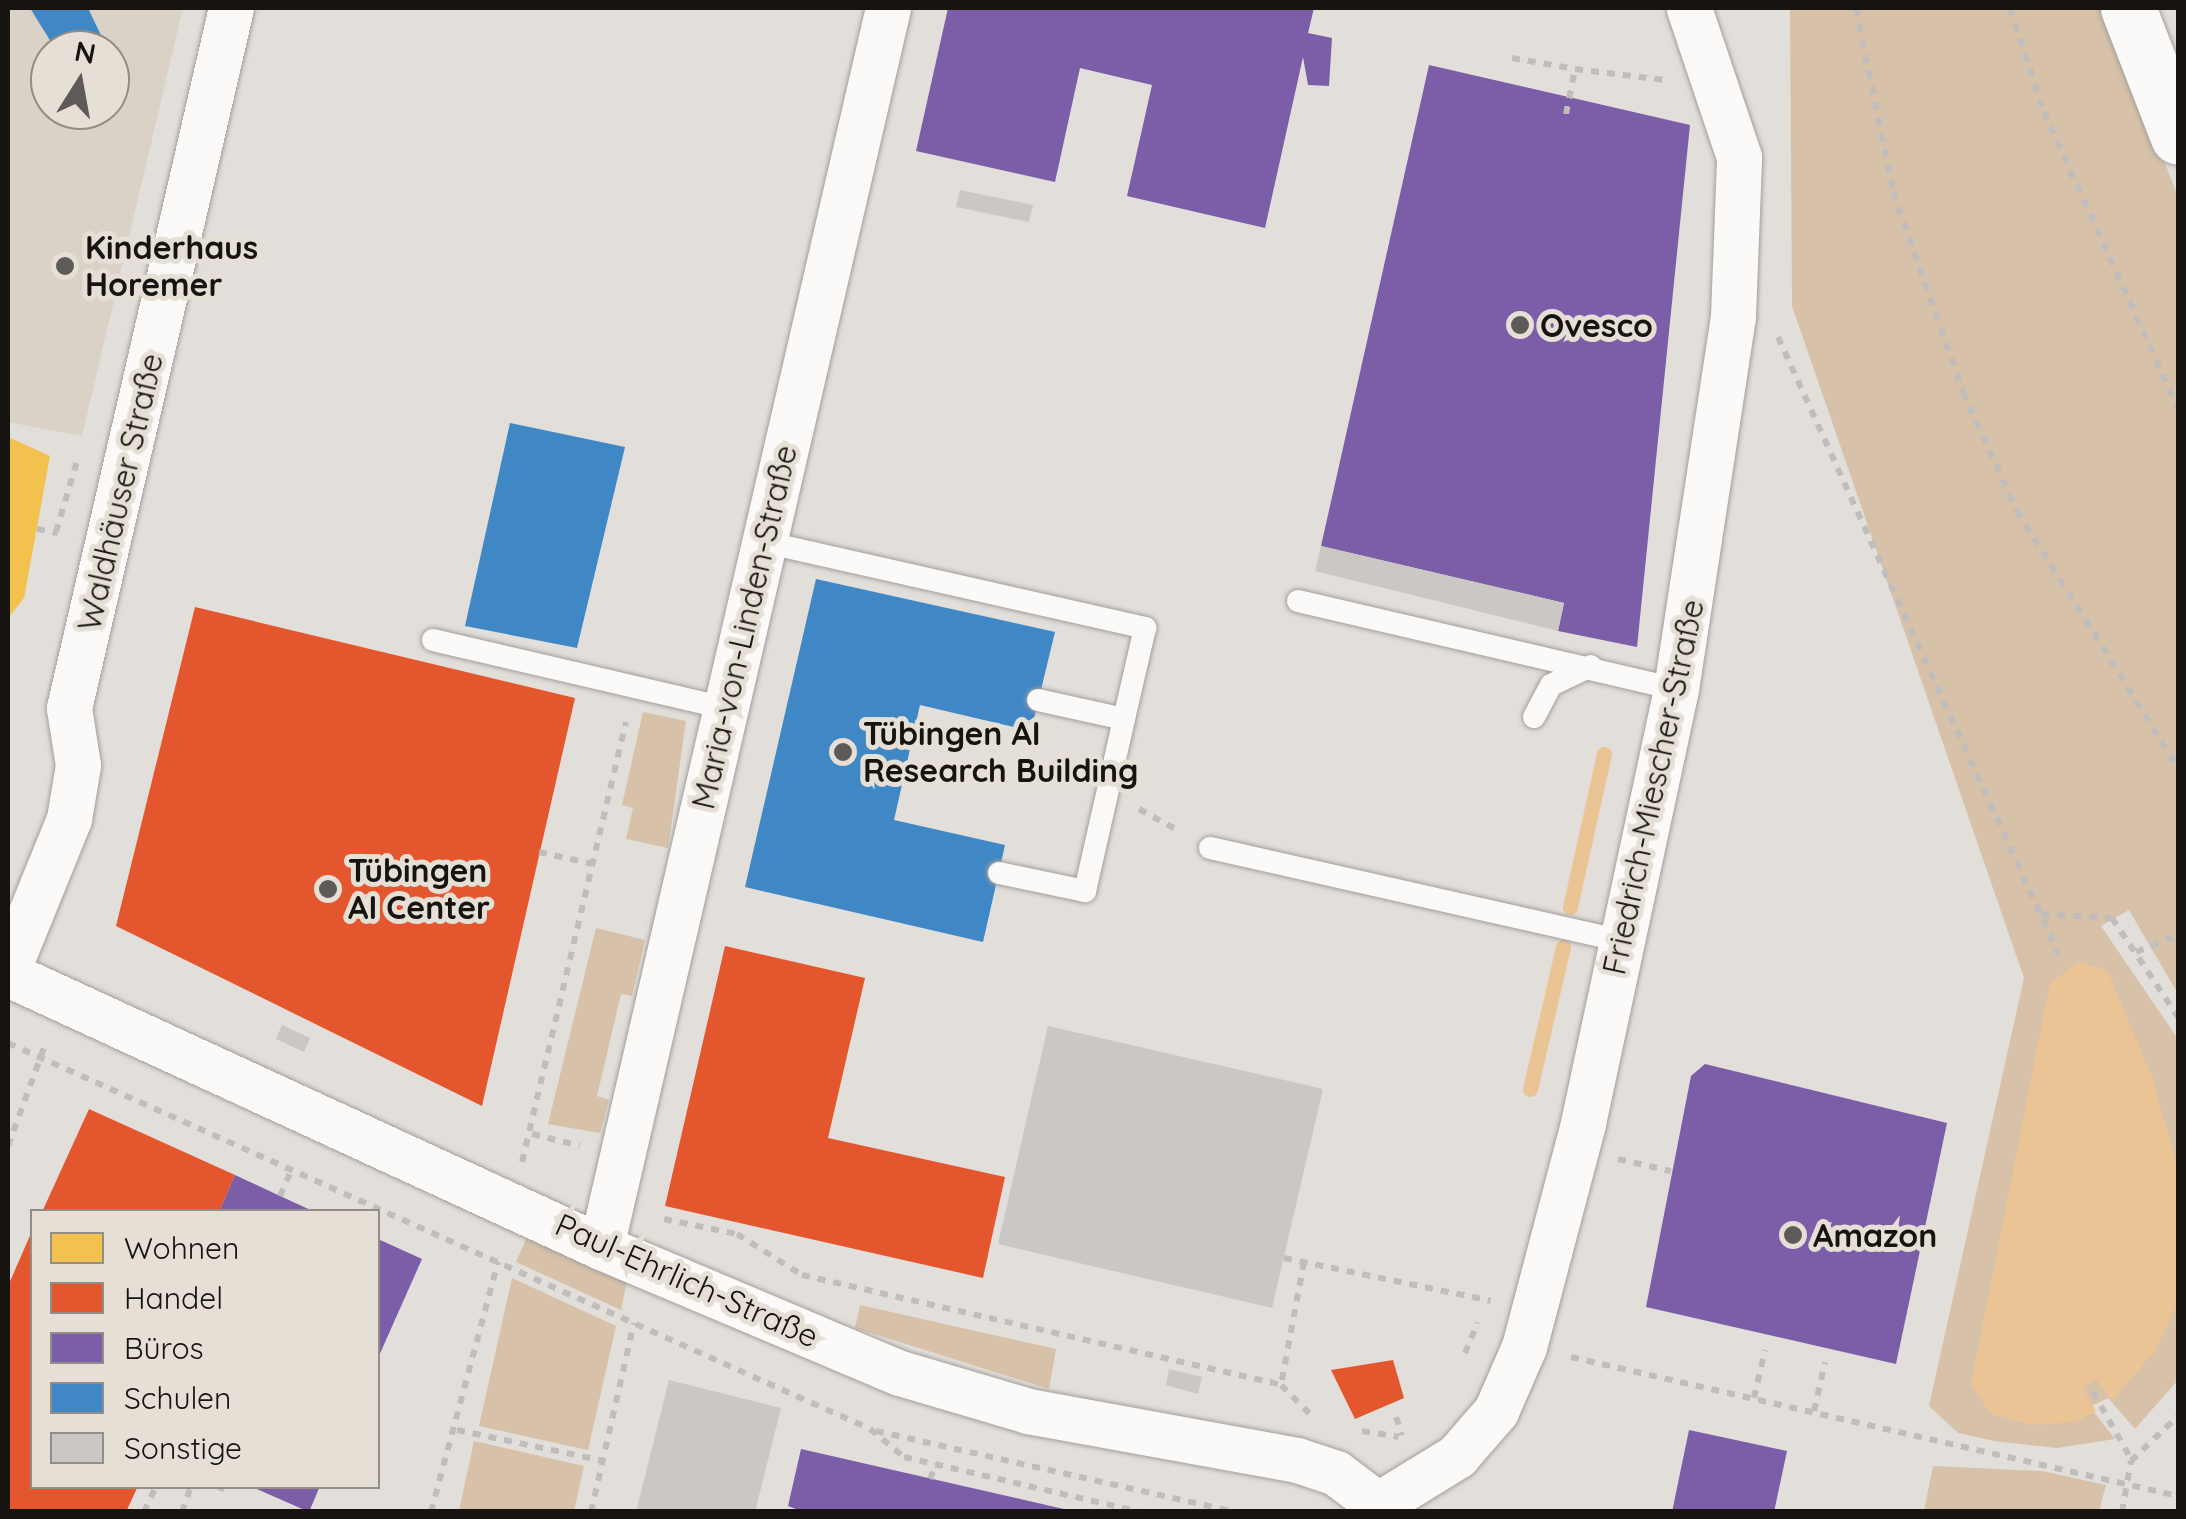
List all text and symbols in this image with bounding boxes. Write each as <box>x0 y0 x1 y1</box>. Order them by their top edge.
north arrow <box>30 30 130 130</box>
text: N <box>72 33 99 71</box>
place label: Kinderhaus Horemer <box>85 229 258 304</box>
marker: Kinderhaus Horemer <box>54 255 76 277</box>
place label: Ovesco <box>1540 306 1653 344</box>
marker: Ovesco <box>1509 314 1531 336</box>
street label: Waldhäuser Straße <box>69 349 171 635</box>
street label: Maria-von-Linden-Straße <box>683 441 805 813</box>
street label: Friedrich-Miescher-Straße <box>1594 596 1712 978</box>
place label: Tübingen AI Research Building <box>863 715 1139 790</box>
marker: Tübingen AI Research Building <box>832 741 854 763</box>
place label: Tübingen AI Center <box>348 852 490 927</box>
marker: Tübingen AI Center <box>317 878 339 900</box>
street label: Paul-Ehrlich-Straße <box>550 1205 824 1355</box>
legend <box>30 1209 380 1489</box>
place label: Amazon <box>1813 1216 1937 1254</box>
marker: Amazon <box>1782 1224 1804 1246</box>
text: Wohnen <box>124 1229 239 1267</box>
text: Handel <box>124 1279 223 1317</box>
text: Büros <box>124 1329 204 1367</box>
text: Schulen <box>124 1379 231 1417</box>
text: Sonstige <box>124 1429 242 1467</box>

